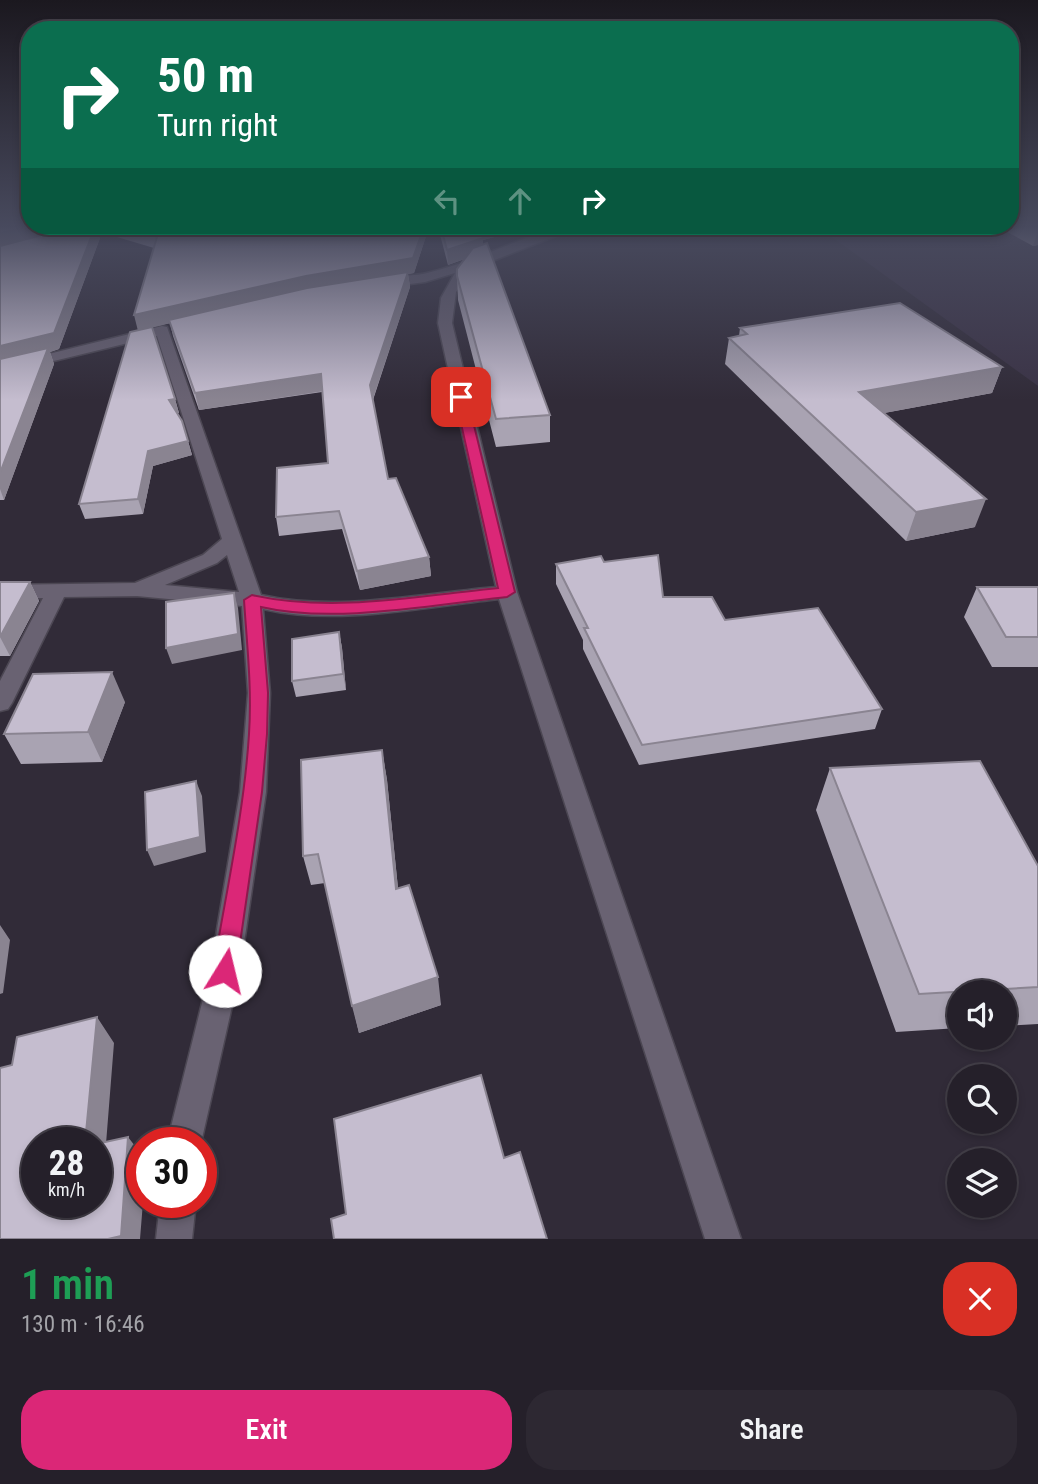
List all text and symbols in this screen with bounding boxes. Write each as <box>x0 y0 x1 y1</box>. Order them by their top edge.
text: 50 m <box>157 47 254 104</box>
icon: right <box>42 49 133 140</box>
text: Turn right <box>157 106 278 144</box>
icon: left <box>428 182 466 220</box>
icon: ahead <box>501 182 539 220</box>
icon: right <box>574 182 612 220</box>
pin <box>431 367 491 427</box>
icon: arrive <box>442 378 480 416</box>
position arrow <box>188 934 262 1008</box>
map controls <box>947 980 1017 1218</box>
button: sound <box>947 980 1017 1050</box>
button: search <box>947 1064 1017 1134</box>
speed limit sign: 30 <box>126 1127 217 1218</box>
text: 28 <box>49 1143 84 1184</box>
button: layers <box>947 1148 1017 1218</box>
text: km/h <box>48 1179 85 1200</box>
text: 1 min <box>21 1260 114 1309</box>
button: close <box>943 1262 1017 1336</box>
text: 130 m · 16:46 <box>21 1311 145 1338</box>
button: Exit <box>21 1390 512 1470</box>
button: Share <box>526 1390 1017 1470</box>

